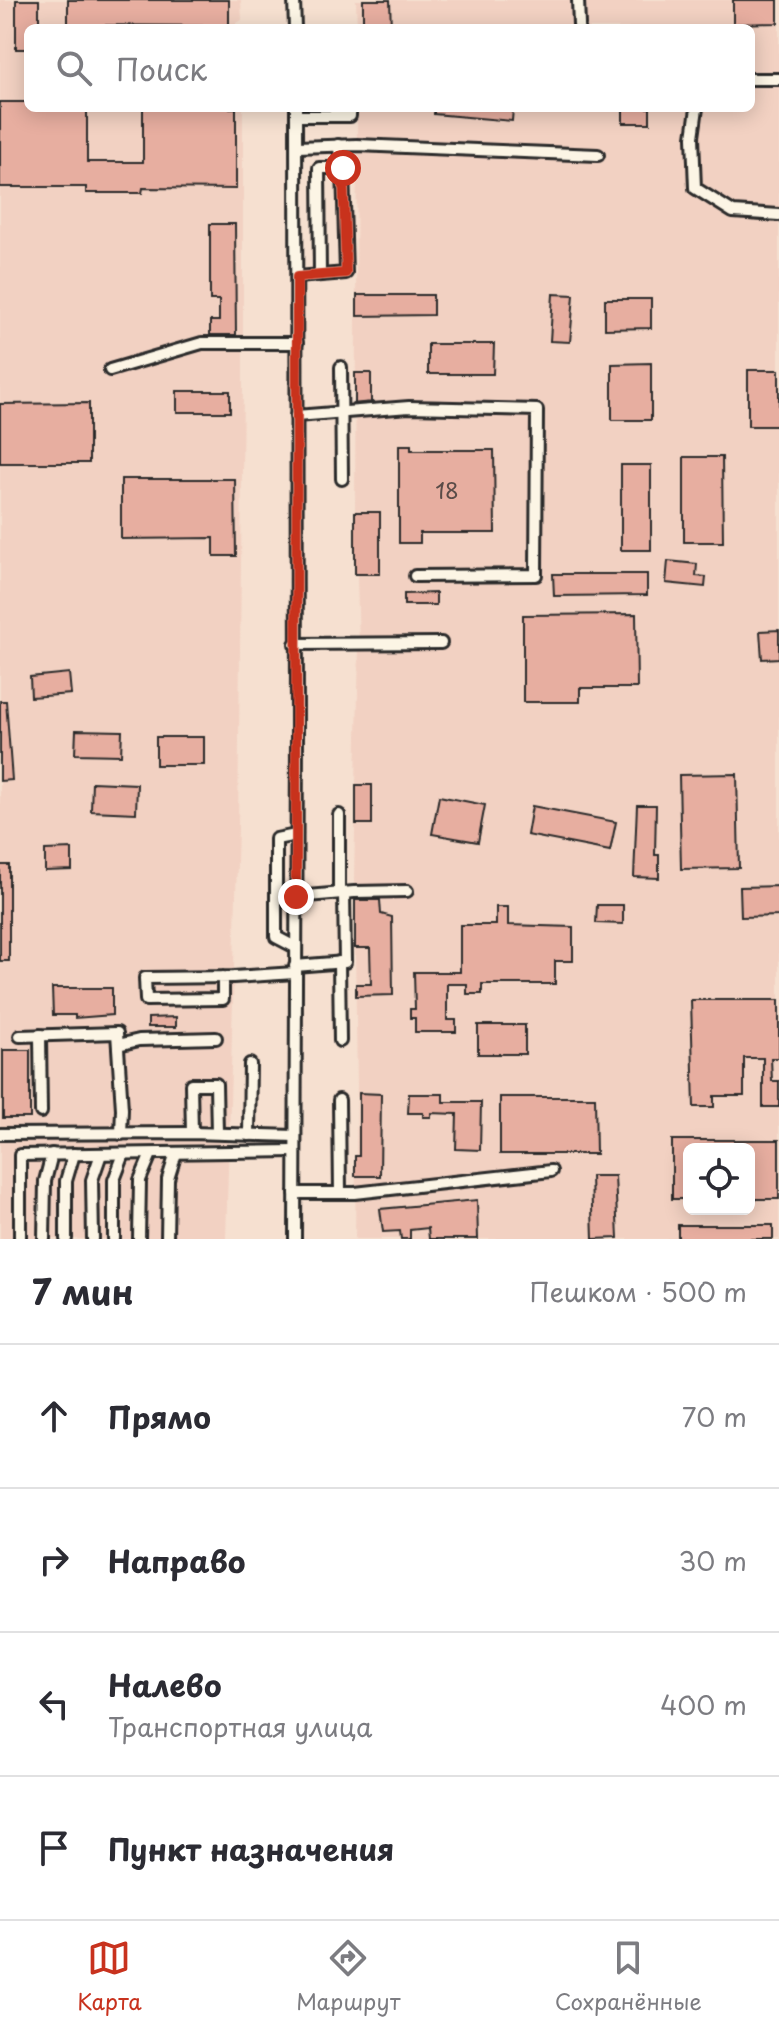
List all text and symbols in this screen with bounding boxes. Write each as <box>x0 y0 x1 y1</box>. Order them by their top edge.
search box <box>24 24 755 112</box>
icon: search <box>52 46 96 90</box>
text: Поиск <box>116 46 207 91</box>
route start <box>325 150 361 186</box>
house number: 18 <box>435 473 459 506</box>
route end <box>278 879 314 915</box>
map controls <box>683 1143 755 1215</box>
button: locate <box>683 1143 755 1215</box>
text: 7 мин <box>32 1265 134 1317</box>
text: Пешком · 500 m <box>530 1272 747 1311</box>
icon: ahead <box>32 1394 76 1438</box>
text: Прямо <box>108 1394 211 1439</box>
text: 70 m <box>682 1397 747 1436</box>
icon: right <box>32 1538 76 1582</box>
text: Направо <box>108 1538 246 1583</box>
text: 30 m <box>679 1541 747 1580</box>
text: Налево <box>108 1662 222 1707</box>
icon: left <box>32 1682 76 1726</box>
text: 400 m <box>660 1685 747 1724</box>
text: Транспортная улица <box>108 1707 372 1746</box>
icon: arrive <box>32 1826 76 1870</box>
text: Пункт назначения <box>108 1826 394 1871</box>
tab: Карта <box>77 1936 142 2017</box>
tab: Маршрут <box>296 1936 400 2017</box>
tab: Сохранённые <box>555 1936 702 2017</box>

